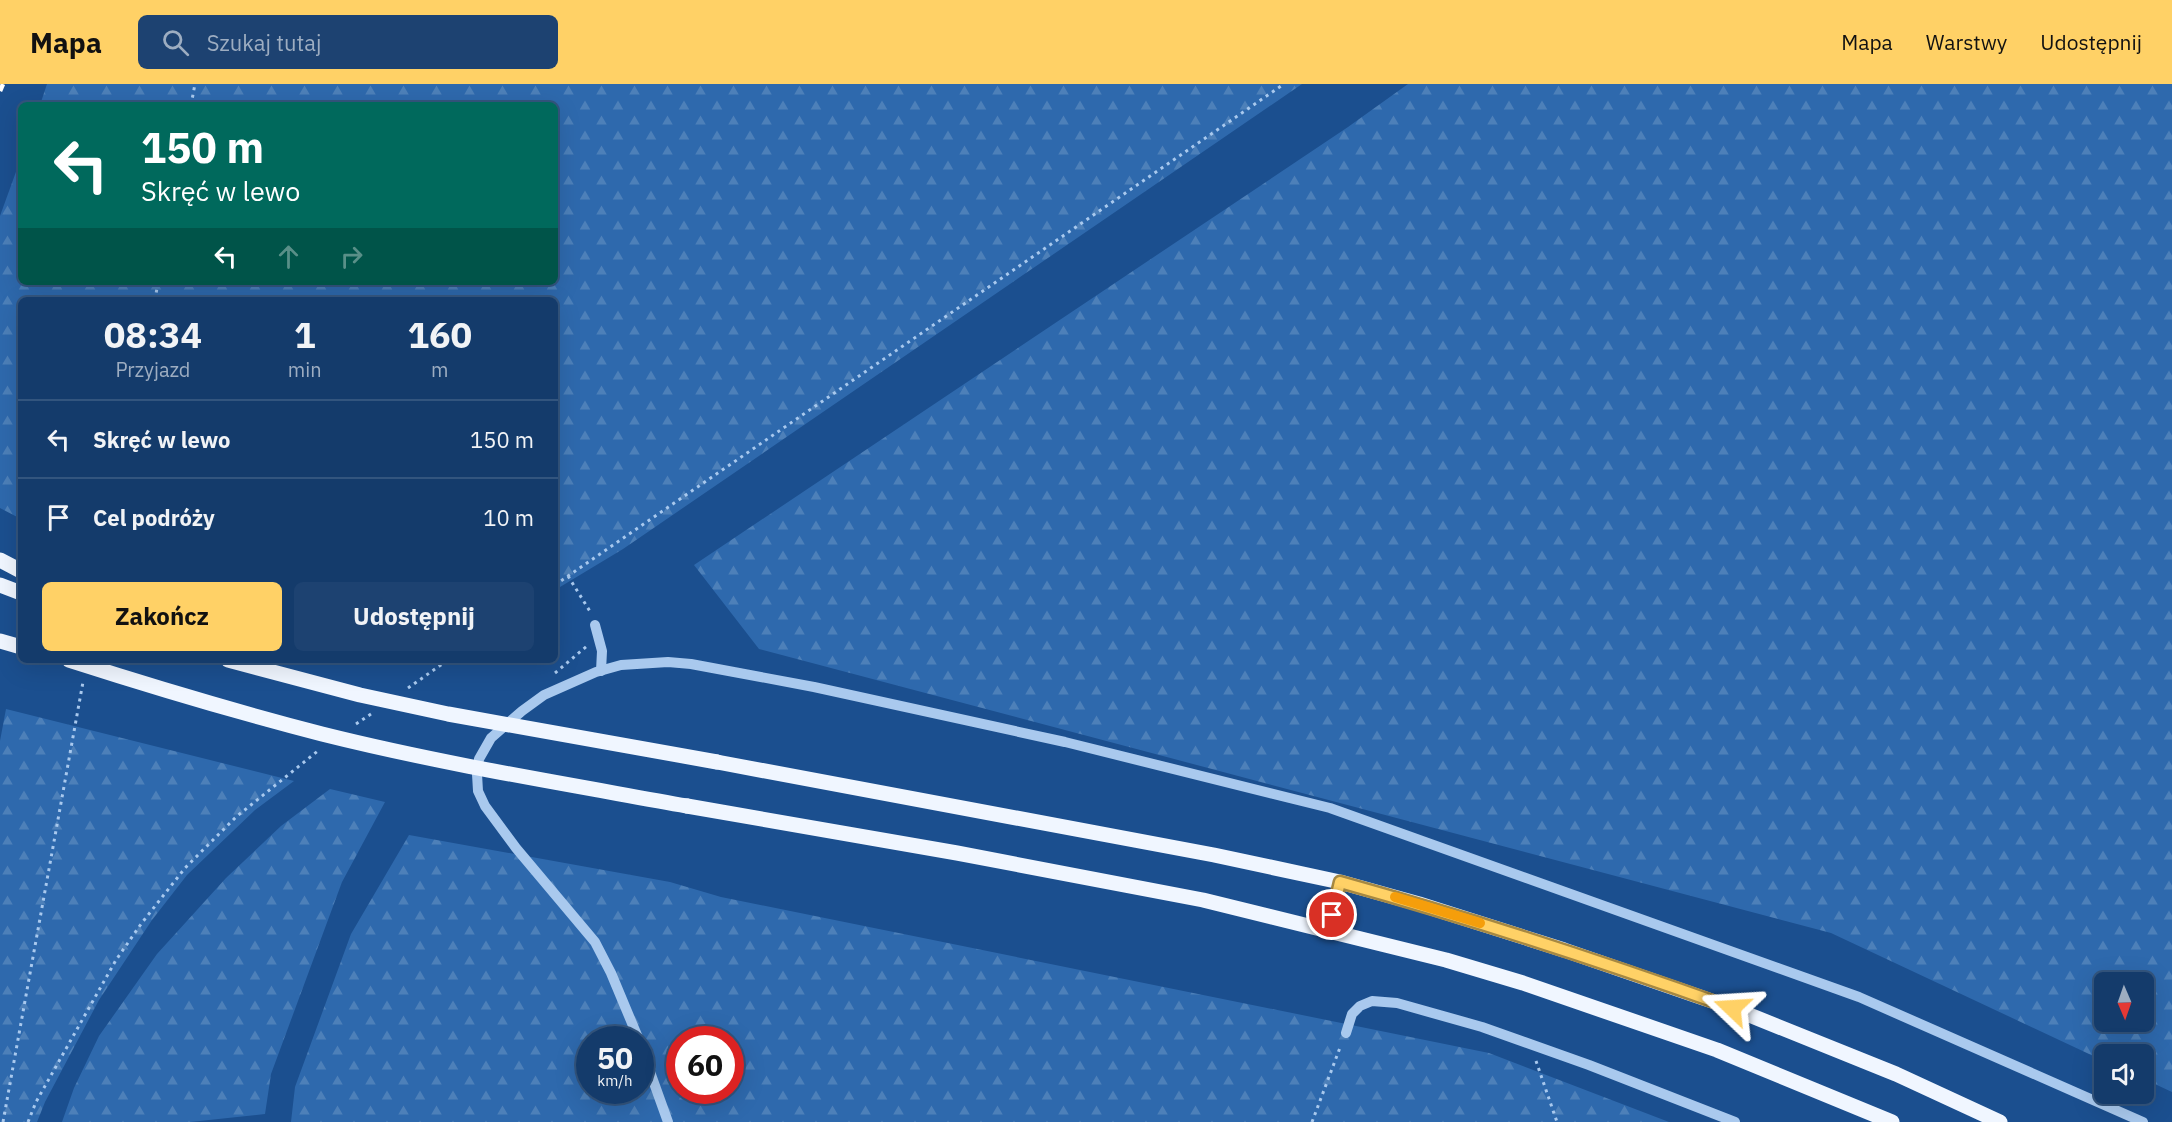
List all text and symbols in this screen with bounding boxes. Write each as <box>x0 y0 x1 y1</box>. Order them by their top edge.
search box <box>138 15 558 69</box>
text: Mapa <box>30 24 102 61</box>
icon: search <box>159 26 192 59</box>
text: Szukaj tutaj <box>207 28 321 57</box>
text: Mapa <box>1841 28 1893 56</box>
text: Warstwy <box>1926 28 2007 56</box>
text: Udostępnij <box>2040 28 2142 56</box>
text: 150 m <box>141 120 264 175</box>
icon: left <box>42 126 120 204</box>
text: Skręć w lewo <box>141 173 300 208</box>
icon: left <box>209 240 242 273</box>
icon: ahead <box>272 240 305 273</box>
icon: right <box>335 240 368 273</box>
text: 08:34 <box>104 311 202 358</box>
text: 1 <box>294 311 316 358</box>
text: 160 <box>407 311 472 358</box>
text: Przyjazd <box>115 356 190 383</box>
text: min <box>288 356 322 383</box>
text: m <box>431 356 449 383</box>
icon: left <box>42 423 75 456</box>
text: Skręć w lewo <box>93 425 230 454</box>
text: 150 m <box>470 425 534 454</box>
icon: arrive <box>42 501 75 534</box>
text: Cel podróży <box>93 503 215 532</box>
text: 10 m <box>483 503 534 532</box>
button: Zakończ <box>42 582 282 651</box>
button: Udostępnij <box>294 582 534 651</box>
pin <box>1306 889 1357 940</box>
icon: arrive <box>1315 898 1348 931</box>
north arrow <box>2094 972 2154 1032</box>
map controls <box>2094 972 2154 1104</box>
position arrow <box>1700 976 1764 1040</box>
speed limit sign: 60 <box>666 1026 744 1104</box>
text: 50 <box>597 1038 633 1077</box>
button: sound <box>2094 1044 2154 1104</box>
text: km/h <box>597 1071 633 1090</box>

